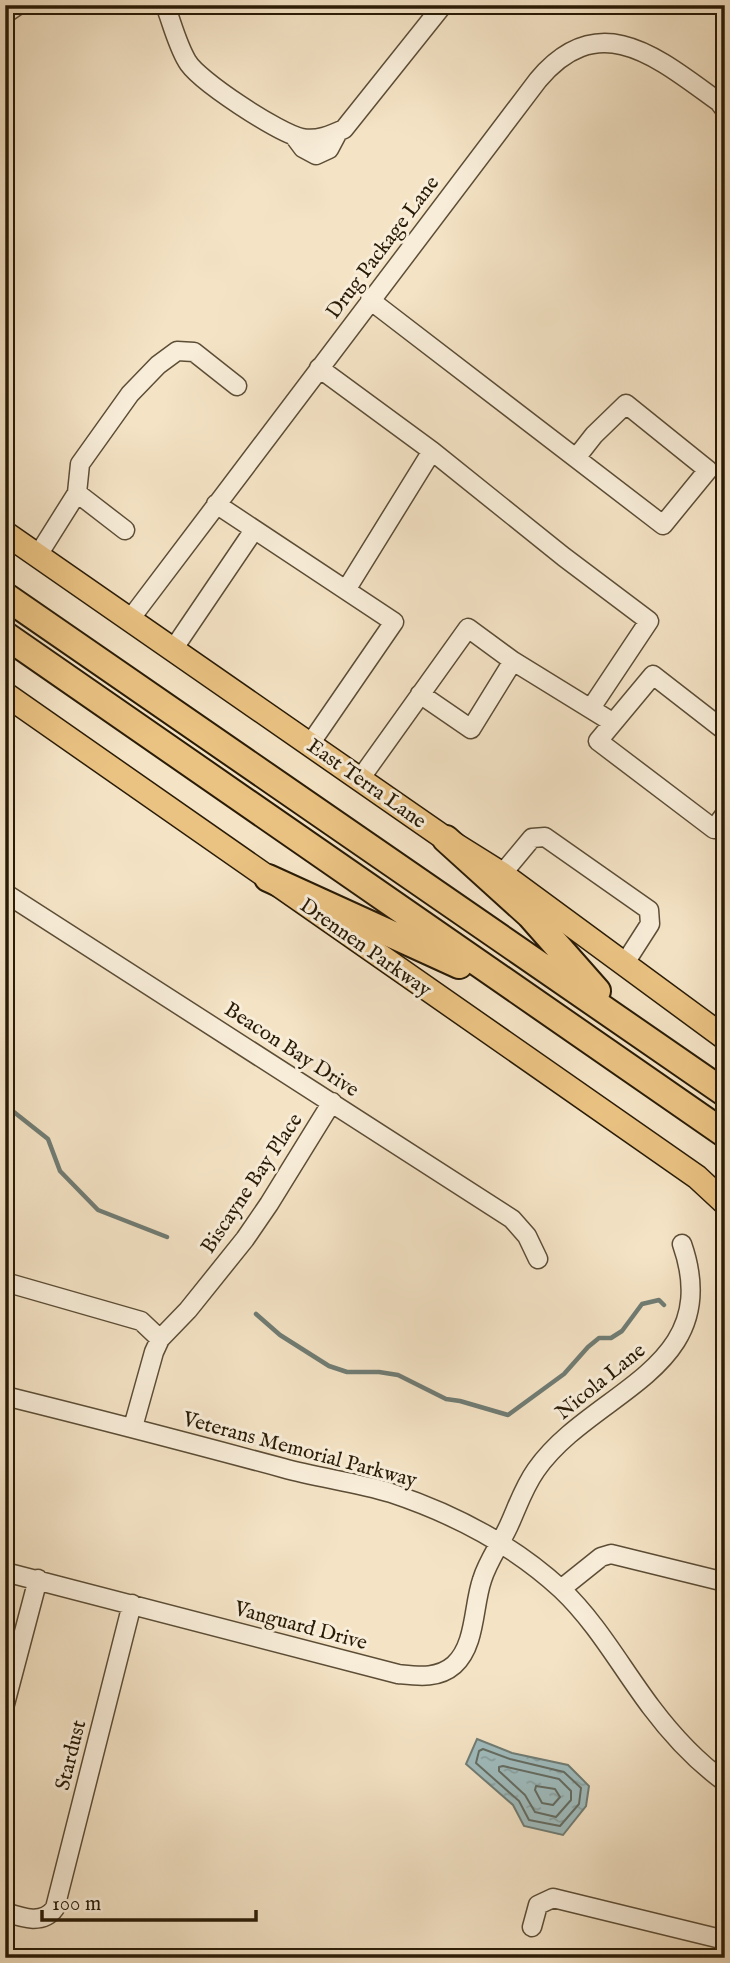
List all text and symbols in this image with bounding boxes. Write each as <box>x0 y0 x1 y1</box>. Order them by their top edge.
street label: Drug Package Lane <box>321 171 446 325</box>
street label: East Terra Lane <box>301 733 431 836</box>
street label: Drennen Parkway <box>294 893 437 1004</box>
street label: Beacon Bay Drive <box>219 997 364 1104</box>
street label: Biscayne Bay Place <box>195 1108 309 1259</box>
street label: Nicola Lane <box>550 1337 652 1427</box>
street label: Veterans Memorial Parkway <box>179 1406 420 1495</box>
street label: Vanguard Drive <box>230 1595 370 1657</box>
street label: Stardust <box>50 1717 93 1793</box>
scale bar <box>42 1879 256 1923</box>
text: 100 m <box>52 1891 101 1918</box>

